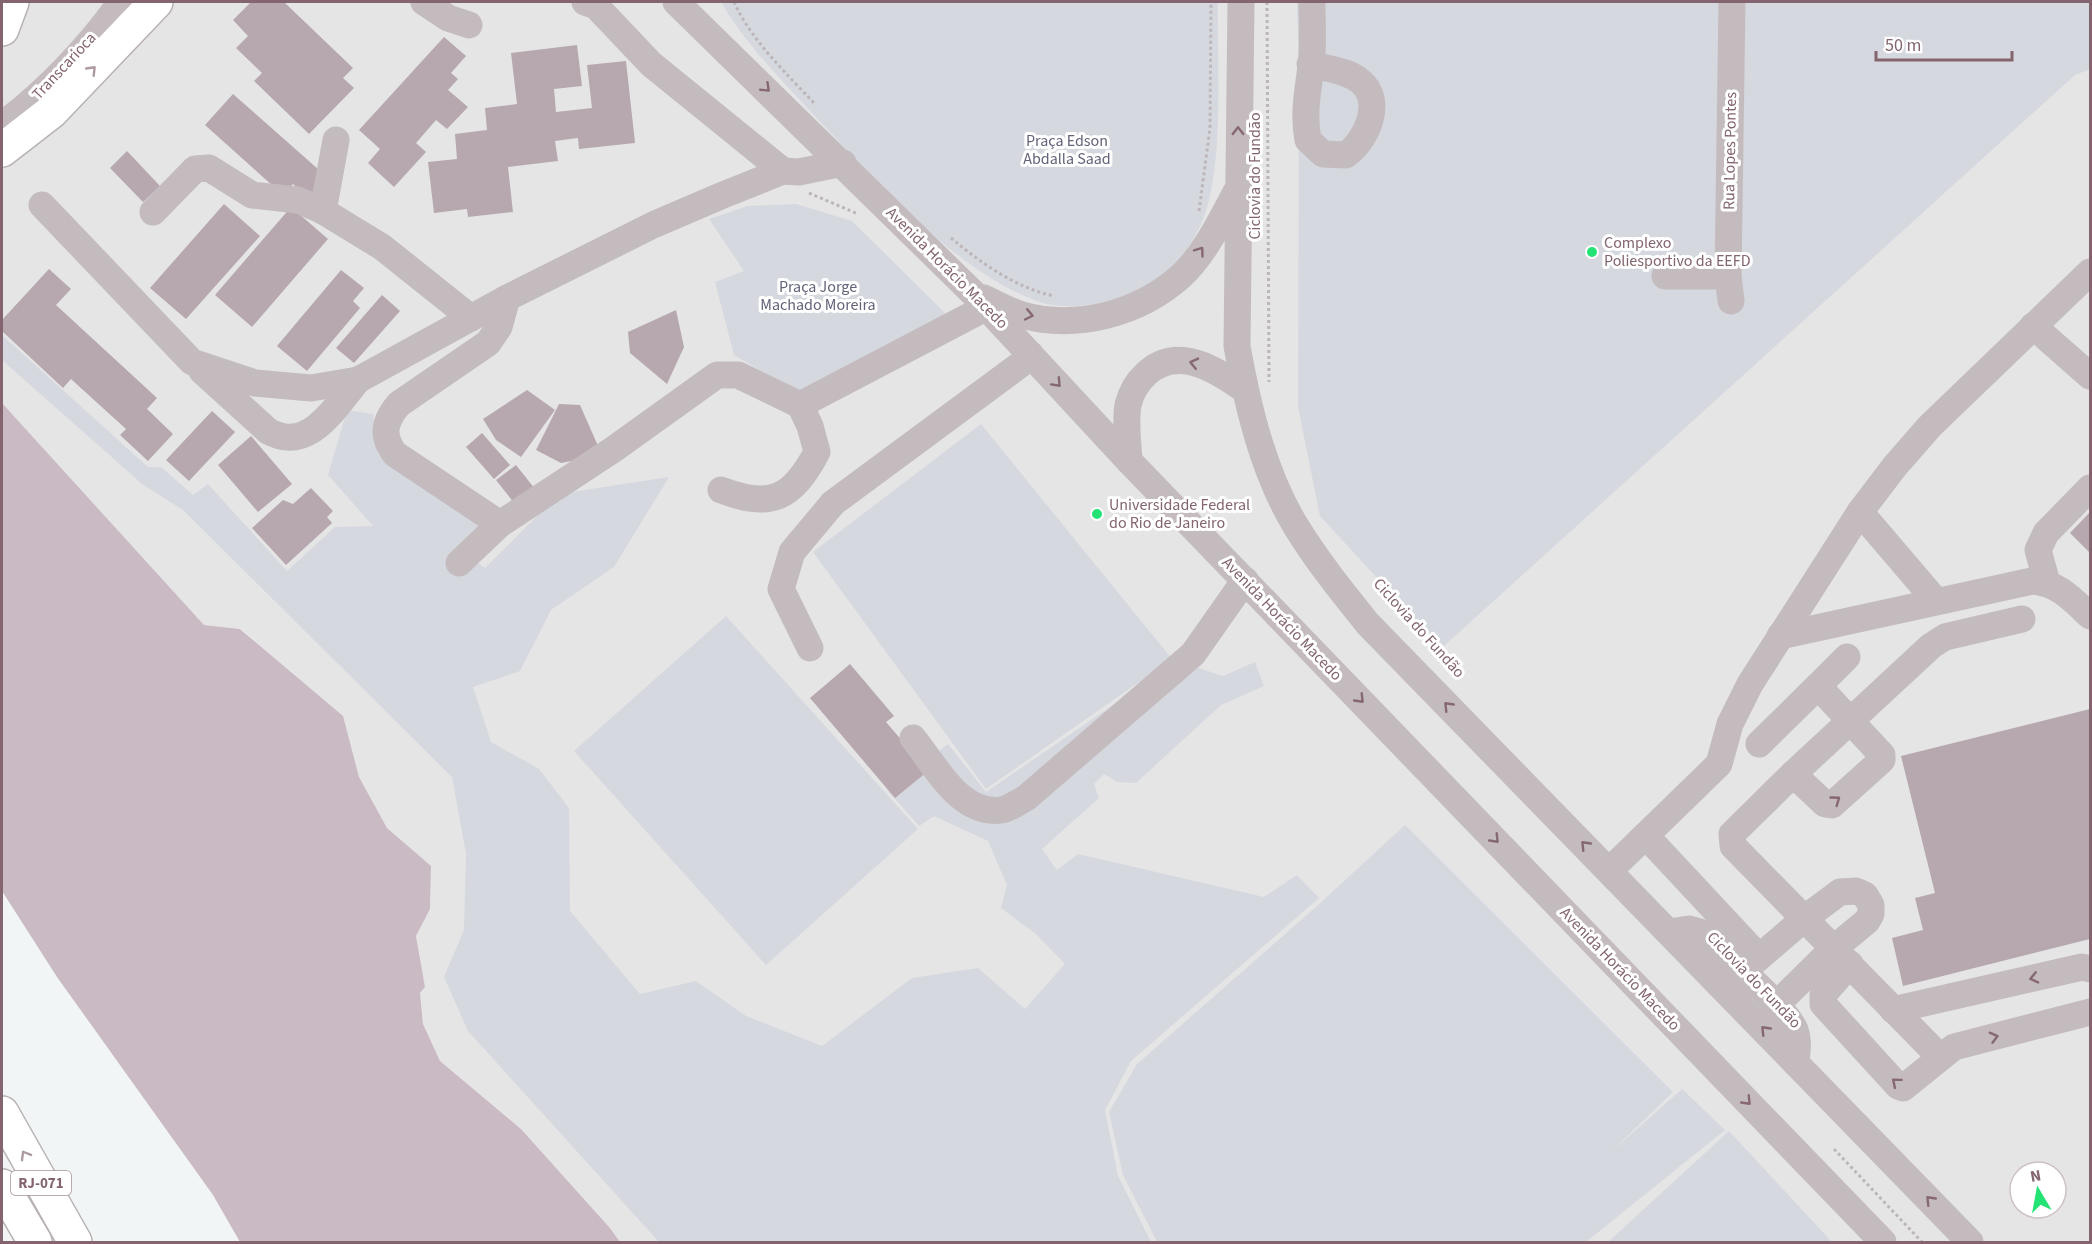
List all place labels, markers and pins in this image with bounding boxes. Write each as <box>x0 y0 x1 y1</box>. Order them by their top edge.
place label: Complexo Poliesportivo da EEFD <box>1604 232 1751 272</box>
marker: Complexo Poliesportivo da EEFD <box>1585 245 1599 259</box>
place label: Universidade Federal do Rio de Janeiro <box>1109 494 1250 534</box>
marker: Universidade Federal do Rio de Janeiro <box>1090 507 1104 521</box>

